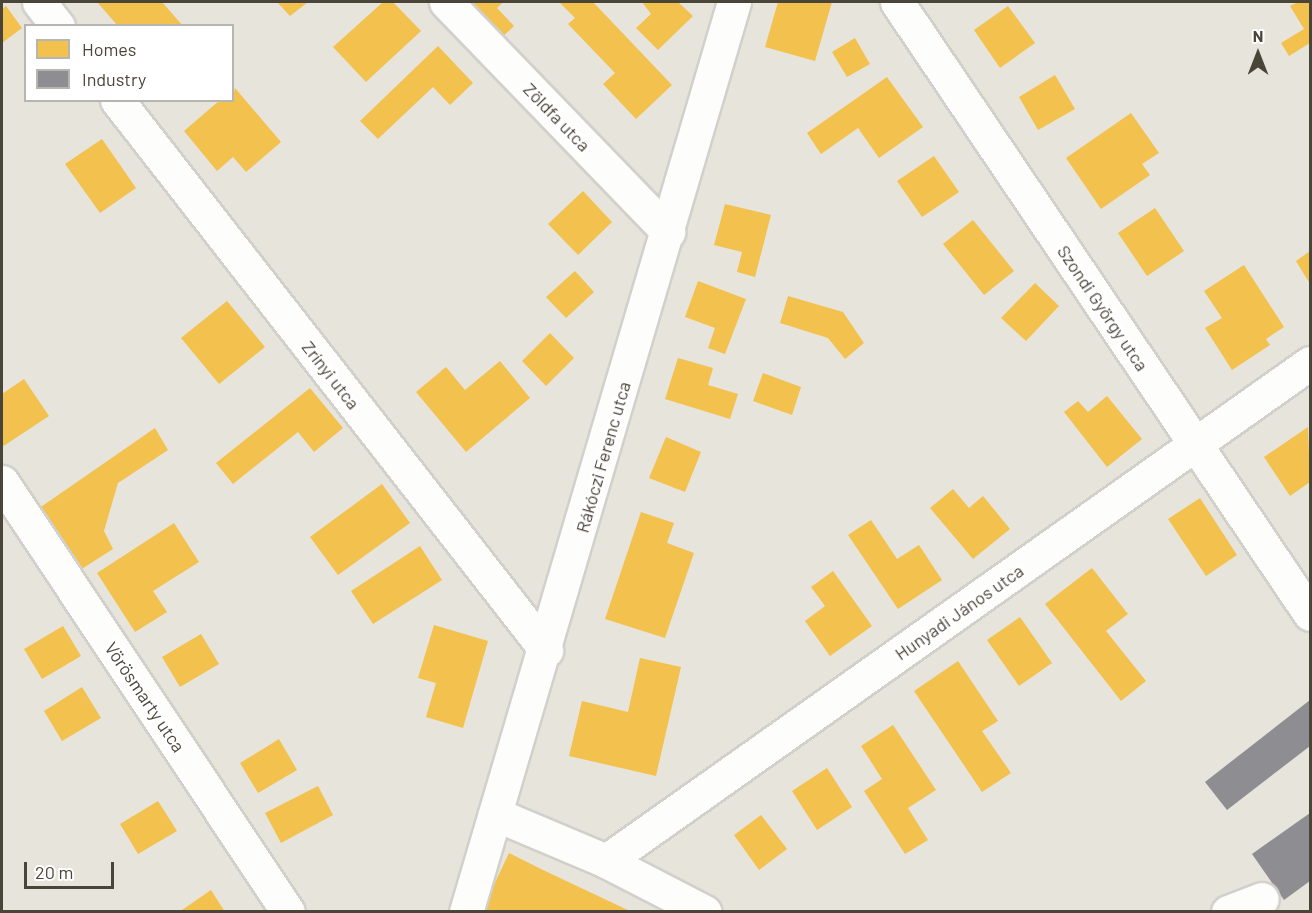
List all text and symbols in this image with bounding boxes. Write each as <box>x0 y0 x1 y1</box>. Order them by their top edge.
legend <box>24 24 234 102</box>
north arrow <box>1228 24 1288 84</box>
text: N <box>1253 26 1263 45</box>
text: Homes <box>82 38 136 60</box>
text: Industry <box>82 68 146 90</box>
street label: Zöldfa utca <box>519 78 595 156</box>
street label: Szondi György utca <box>1053 241 1153 375</box>
street label: Zrínyi utca <box>298 337 364 413</box>
street label: Rákóczi Ferenc utca <box>571 379 635 535</box>
street label: Hunyadi János utca <box>891 560 1027 664</box>
street label: Vörösmarty utca <box>100 638 190 756</box>
scale bar <box>27 850 117 888</box>
text: 20 m <box>35 861 73 883</box>

